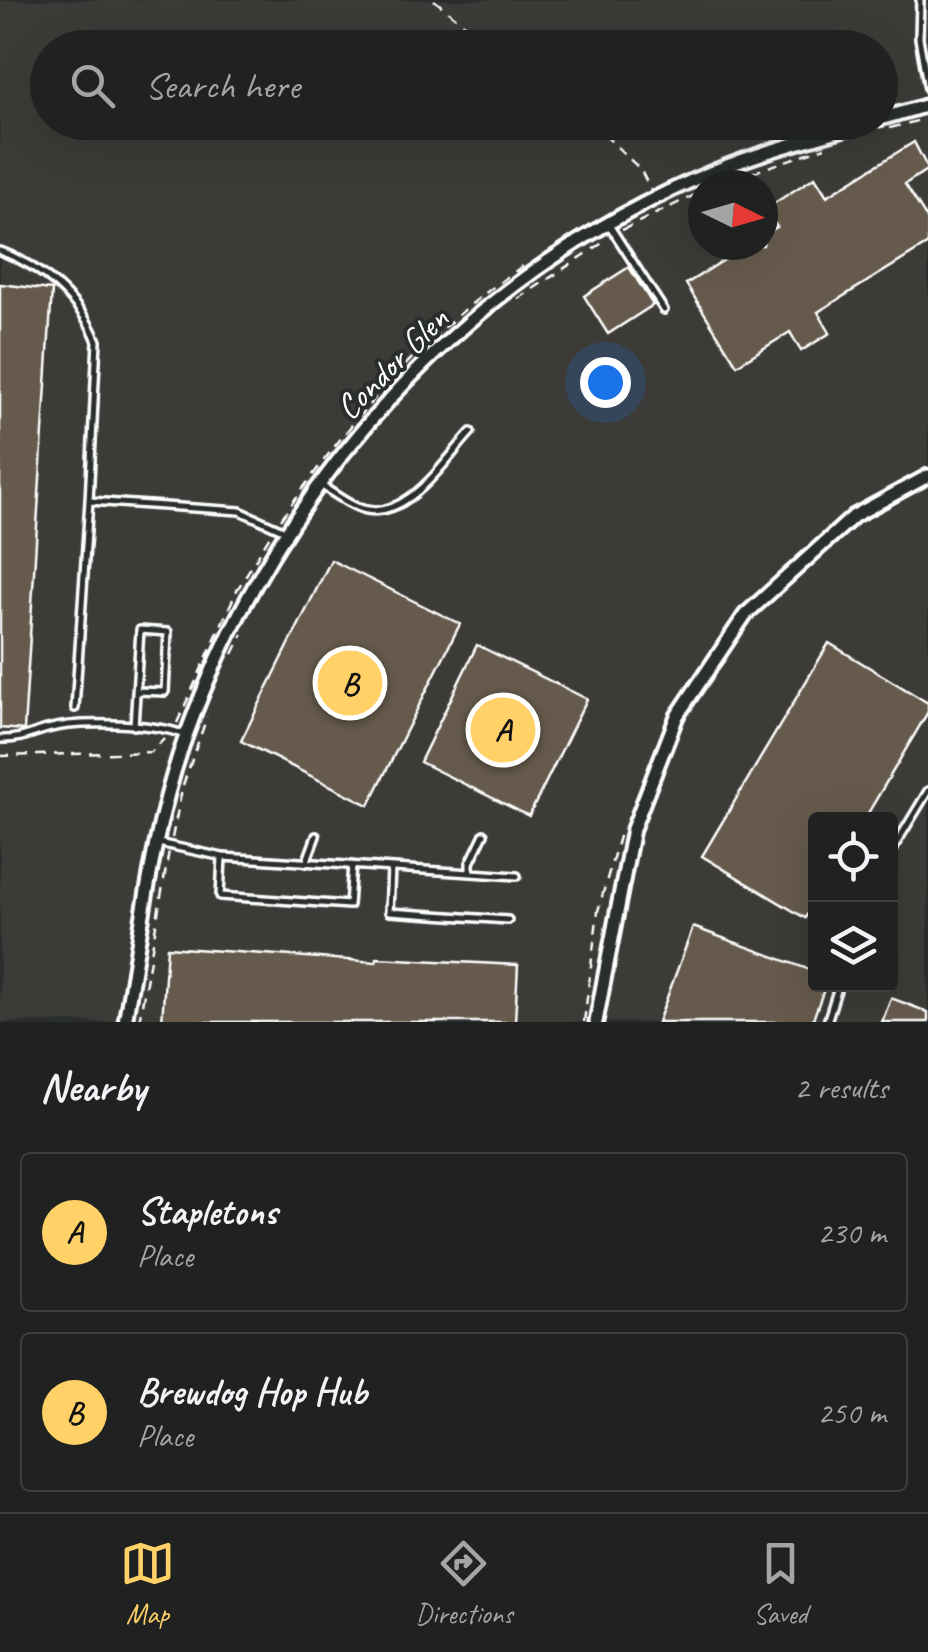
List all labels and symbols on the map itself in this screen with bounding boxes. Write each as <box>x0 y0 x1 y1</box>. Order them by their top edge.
north arrow <box>688 170 778 260</box>
street label: Condor Glen <box>326 297 458 429</box>
your location <box>580 357 631 408</box>
pin: B <box>318 646 382 720</box>
pin: A <box>470 692 536 768</box>

